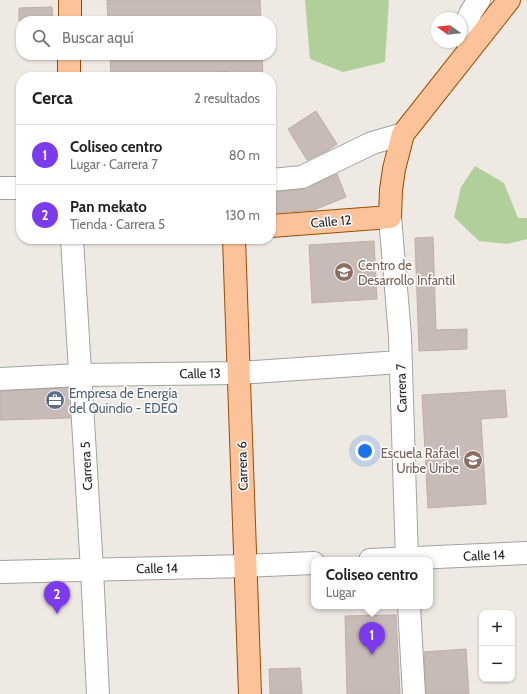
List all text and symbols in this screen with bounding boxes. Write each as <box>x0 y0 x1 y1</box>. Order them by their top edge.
north arrow <box>431 12 467 48</box>
search box <box>16 16 276 60</box>
icon: search <box>30 27 52 49</box>
text: Buscar aquí <box>62 29 134 47</box>
text: Cerca <box>32 88 73 108</box>
text: 2 resultados <box>194 90 260 106</box>
text: Coliseo centro <box>70 138 162 156</box>
text: 1 <box>43 147 47 163</box>
text: 80 m <box>229 147 260 163</box>
text: Lugar · Carrera 7 <box>70 156 158 172</box>
text: Pan mekato <box>70 198 147 216</box>
text: 2 <box>42 207 48 223</box>
text: 130 m <box>225 207 260 223</box>
street label: Calle 12 <box>310 211 352 231</box>
text: Tienda · Carrera 5 <box>70 216 165 232</box>
place label: Centro de Desarrollo Infantil <box>358 257 455 288</box>
school or university icon: Centro de Desarrollo Infantil <box>333 261 355 283</box>
street label: Carrera 7 <box>392 363 410 413</box>
street label: Calle 13 <box>179 365 221 381</box>
place label: Empresa de Energía del Quindío - EDEQ <box>69 385 178 416</box>
office icon: Empresa de Energía del Quindío - EDEQ <box>44 389 66 411</box>
street label: Carrera 5 <box>77 441 95 491</box>
street label: Carrera 6 <box>233 441 251 491</box>
your location <box>355 441 375 461</box>
place label: Escuela Rafael Uribe Uribe <box>381 445 459 476</box>
school or university icon: Escuela Rafael Uribe Uribe <box>462 449 484 471</box>
street label: Calle 14 <box>463 546 506 564</box>
popup <box>311 557 433 609</box>
street label: Calle 14 <box>136 560 178 576</box>
text: Coliseo centro <box>326 566 418 584</box>
pin: 2 <box>44 581 70 614</box>
text: Lugar <box>326 584 356 600</box>
map controls <box>479 610 515 682</box>
button: + <box>479 610 515 646</box>
pin: 1 <box>359 622 385 655</box>
button: − <box>479 646 515 682</box>

